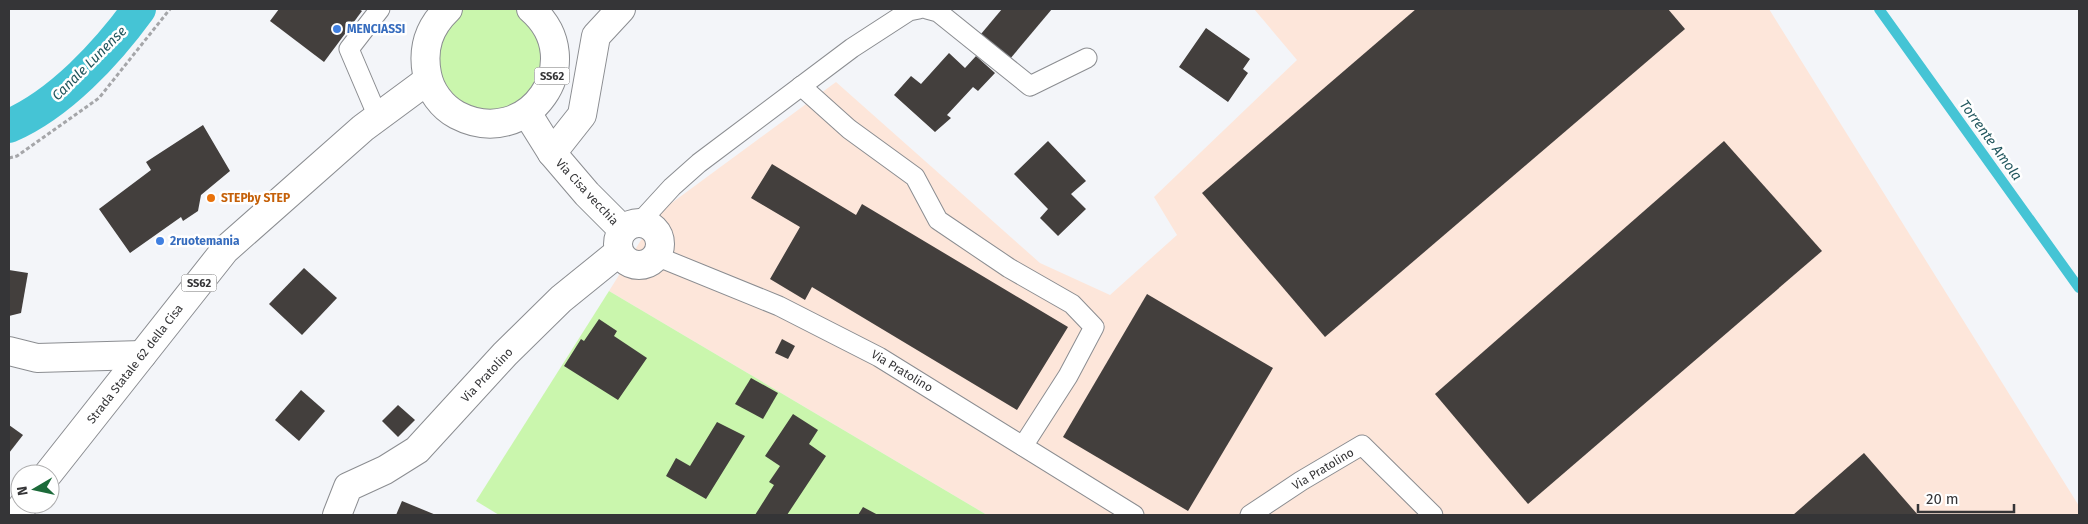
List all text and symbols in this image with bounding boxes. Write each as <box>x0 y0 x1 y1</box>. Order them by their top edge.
place label: MENCIASSI <box>347 22 405 36</box>
water label: Canale Lunense <box>49 23 130 104</box>
marker: MENCIASSI <box>331 23 343 35</box>
road number: SS62 <box>534 68 570 84</box>
water label: Torrente Amola <box>1956 97 2026 184</box>
street label: Via Cisa vecchia <box>553 156 621 228</box>
place label: STEPby STEP <box>221 191 290 205</box>
marker: STEPby STEP <box>205 192 217 204</box>
place label: 2ruotemania <box>170 234 240 248</box>
marker: 2ruotemania <box>154 235 166 247</box>
road number: SS62 <box>182 274 216 292</box>
street label: Strada Statale 62 della Cisa <box>84 302 186 426</box>
street label: Via Pratolino <box>458 345 516 405</box>
street label: Via Pratolino <box>869 347 935 395</box>
street label: Via Pratolino <box>1290 445 1356 493</box>
north arrow <box>10 464 60 514</box>
scale bar <box>1918 482 2014 514</box>
text: N <box>14 485 32 497</box>
text: 20 m <box>1926 490 1959 508</box>

